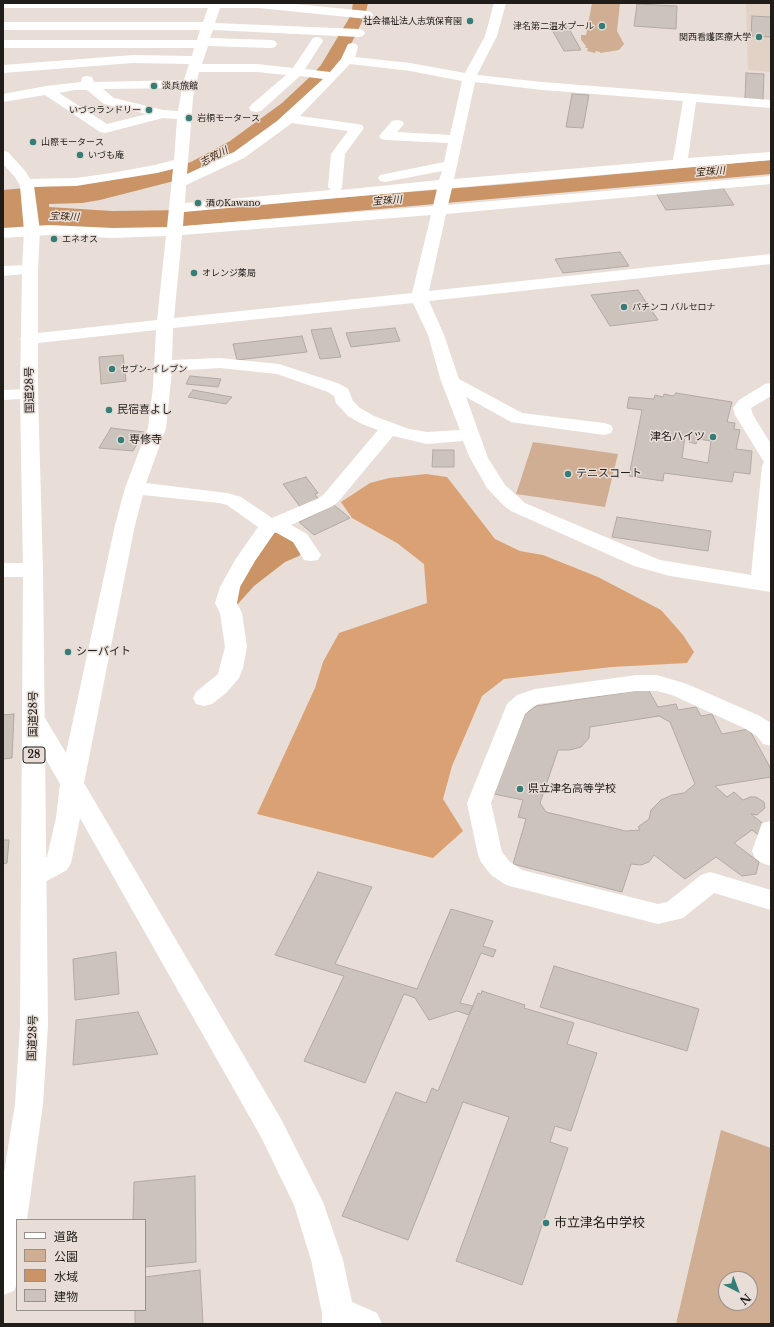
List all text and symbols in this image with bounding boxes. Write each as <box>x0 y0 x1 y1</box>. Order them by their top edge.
place label: 社会福祉法人志筑保育園 <box>363 16 462 26</box>
marker: 社会福祉法人志筑保育園 <box>465 16 475 26</box>
place label: 津名第二温水プール <box>513 21 594 31</box>
marker: 津名第二温水プール <box>597 21 607 31</box>
place label: 関西看護医療大学 <box>679 32 751 42</box>
marker: 関西看護医療大学 <box>754 32 764 42</box>
marker: 淡兵旅館 <box>149 81 159 91</box>
place label: 淡兵旅館 <box>162 81 198 91</box>
place label: いづつランドリー <box>69 105 141 115</box>
marker: いづつランドリー <box>144 105 154 115</box>
marker: 岩桐モータース <box>184 113 194 123</box>
place label: 岩桐モータース <box>197 113 260 123</box>
marker: 山際モータース <box>28 137 38 147</box>
place label: 山際モータース <box>41 137 104 147</box>
water label: 志筑川 <box>198 145 230 169</box>
marker: いづも庵 <box>75 150 85 160</box>
place label: いづも庵 <box>88 150 124 160</box>
water label: 宝珠川 <box>695 165 725 179</box>
water label: 宝珠川 <box>372 194 402 208</box>
marker: 酒のKawano <box>193 198 203 208</box>
place label: 酒のKawano <box>206 198 260 208</box>
water label: 宝珠川 <box>49 210 79 224</box>
marker: エネオス <box>49 234 59 244</box>
place label: エネオス <box>62 234 98 244</box>
marker: オレンジ薬局 <box>189 268 199 278</box>
place label: オレンジ薬局 <box>202 268 256 278</box>
marker: パチンコ バルセロナ <box>619 302 629 312</box>
place label: パチンコ バルセロナ <box>632 302 716 312</box>
marker: セブン-イレブン <box>107 364 117 374</box>
place label: セブン-イレブン <box>120 364 187 374</box>
street label: 国道28号 <box>23 367 37 413</box>
place label: 民宿喜よし <box>117 403 172 417</box>
marker: 民宿喜よし <box>104 405 114 415</box>
place label: 津名ハイツ <box>650 430 705 444</box>
marker: 津名ハイツ <box>708 432 718 442</box>
place label: 専修寺 <box>129 433 162 447</box>
marker: 専修寺 <box>116 435 126 445</box>
place label: テニスコート <box>576 467 642 481</box>
marker: テニスコート <box>563 469 573 479</box>
place label: シーバイト <box>76 645 131 659</box>
marker: シーバイト <box>63 647 73 657</box>
street label: 国道28号 <box>27 691 41 737</box>
road number: 28 <box>23 747 45 763</box>
place label: 県立津名高等学校 <box>528 782 616 796</box>
marker: 県立津名高等学校 <box>515 784 525 794</box>
street label: 国道28号 <box>26 1015 40 1061</box>
place label: 市立津名中学校 <box>554 1215 645 1231</box>
marker: 市立津名中学校 <box>541 1218 551 1228</box>
legend <box>16 1219 146 1311</box>
text: 道路 <box>54 1229 78 1244</box>
text: 公園 <box>54 1249 78 1264</box>
text: 水域 <box>54 1269 78 1284</box>
north arrow <box>718 1271 758 1311</box>
text: 建物 <box>54 1289 78 1304</box>
text: N <box>737 1291 754 1308</box>

